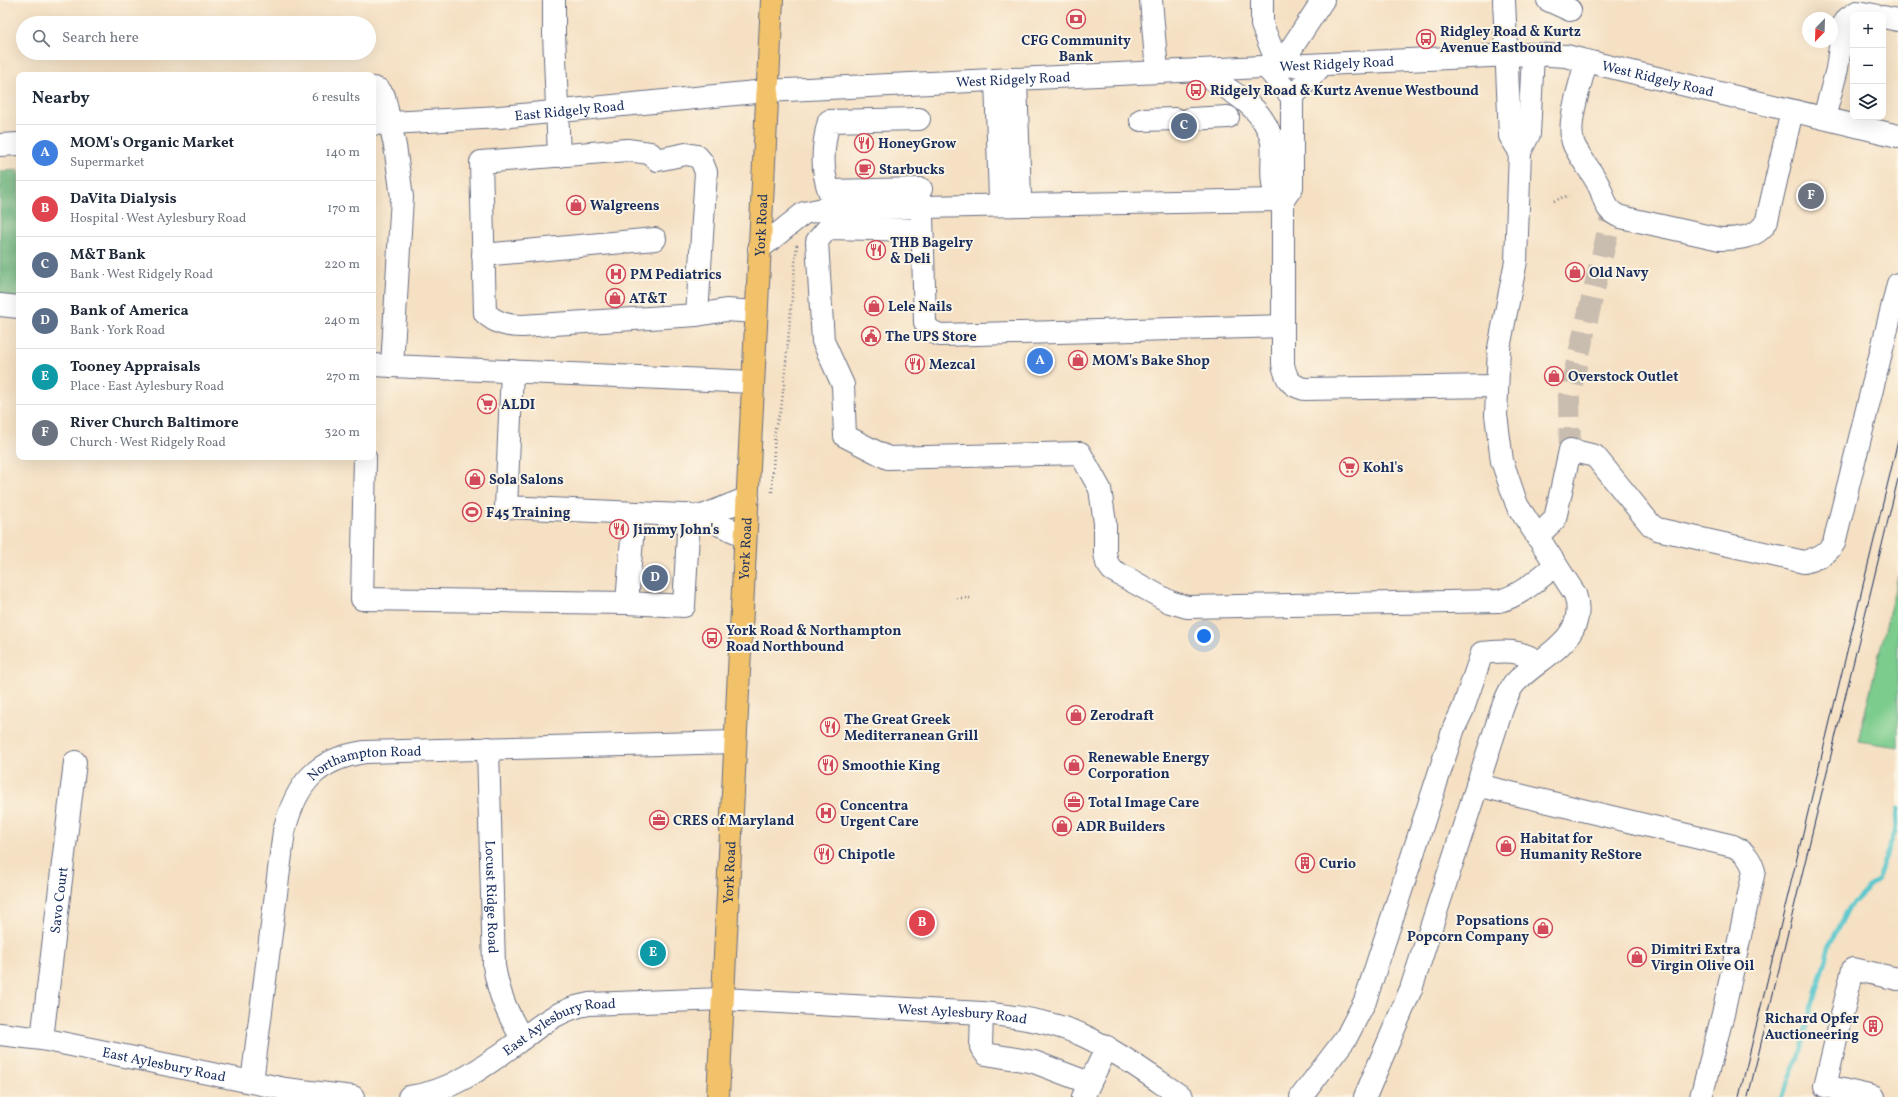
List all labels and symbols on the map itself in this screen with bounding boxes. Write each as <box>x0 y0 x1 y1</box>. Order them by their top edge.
bank icon: CFG Community Bank <box>1065 8 1087 30</box>
north arrow <box>1802 12 1838 48</box>
place label: Ridgley Road & Kurtz Avenue Eastbound <box>1440 23 1581 58</box>
bus stop icon: Ridgley Road & Kurtz Avenue Eastbound <box>1415 28 1437 50</box>
place label: CFG Community Bank <box>1021 32 1131 67</box>
street label: West Ridgely Road <box>1279 53 1395 77</box>
street label: West Ridgely Road <box>1600 57 1716 102</box>
street label: West Ridgely Road <box>956 68 1071 93</box>
bus stop icon: Ridgely Road & Kurtz Avenue Westbound <box>1185 79 1207 101</box>
place label: Ridgely Road & Kurtz Avenue Westbound <box>1210 82 1479 101</box>
street label: East Ridgely Road <box>514 97 626 127</box>
pin: C <box>1171 111 1197 141</box>
restaurant icon: HoneyGrow <box>853 132 875 154</box>
place label: HoneyGrow <box>878 135 956 154</box>
cafe icon: Starbucks <box>854 158 876 180</box>
place label: Starbucks <box>879 161 945 180</box>
pin: F <box>1798 181 1824 211</box>
street label: York Road <box>751 193 773 257</box>
shop icon: Walgreens <box>565 194 587 216</box>
place label: Walgreens <box>590 197 660 216</box>
place label: THB Bagelry & Deli <box>890 234 973 269</box>
restaurant icon: THB Bagelry & Deli <box>865 239 887 261</box>
shop icon: Old Navy <box>1564 261 1586 283</box>
hospital icon: PM Pediatrics <box>605 263 627 285</box>
place label: Old Navy <box>1589 264 1649 283</box>
place label: PM Pediatrics <box>630 266 722 285</box>
shop icon: AT&T <box>604 287 626 309</box>
place label: AT&T <box>629 290 667 309</box>
shop icon: Lele Nails <box>863 295 885 317</box>
place label: Lele Nails <box>888 298 952 317</box>
public building icon: The UPS Store <box>860 325 882 347</box>
place label: The UPS Store <box>885 328 977 347</box>
pin: A <box>1027 346 1053 376</box>
shop icon: MOM's Bake Shop <box>1067 349 1089 371</box>
place label: MOM's Bake Shop <box>1092 352 1210 371</box>
restaurant icon: Mezcal <box>904 353 926 375</box>
place label: Mezcal <box>929 356 976 375</box>
shop icon: Overstock Outlet <box>1543 365 1565 387</box>
place label: Overstock Outlet <box>1568 368 1678 387</box>
supermarket icon: ALDI <box>476 393 498 415</box>
place label: ALDI <box>501 396 535 415</box>
supermarket icon: Kohl's <box>1338 456 1360 478</box>
place label: Kohl's <box>1363 459 1404 478</box>
shop icon: Sola Salons <box>464 468 486 490</box>
place label: Sola Salons <box>489 471 564 490</box>
sports icon: F45 Training <box>461 501 483 523</box>
place label: F45 Training <box>486 504 571 523</box>
street label: York Road <box>735 517 758 581</box>
restaurant icon: Jimmy John's <box>608 518 630 540</box>
place label: Jimmy John's <box>632 521 720 540</box>
pin: D <box>642 563 668 593</box>
place label: York Road & Northampton Road Northbound <box>726 622 901 657</box>
your location <box>1194 626 1214 646</box>
bus stop icon: York Road & Northampton Road Northbound <box>701 627 723 649</box>
shop icon: Zerodraft <box>1065 704 1087 726</box>
place label: Zerodraft <box>1090 707 1154 726</box>
place label: The Great Greek Mediterranean Grill <box>844 711 978 746</box>
restaurant icon: The Great Greek Mediterranean Grill <box>819 716 841 738</box>
street label: Northampton Road <box>304 742 422 786</box>
place label: Renewable Energy Corporation <box>1088 749 1210 784</box>
restaurant icon: Smoothie King <box>817 754 839 776</box>
shop icon: Renewable Energy Corporation <box>1063 754 1085 776</box>
place label: Smoothie King <box>842 757 941 776</box>
office icon: Total Image Care <box>1063 791 1085 813</box>
place label: Total Image Care <box>1088 794 1199 813</box>
place label: Concentra Urgent Care <box>840 797 919 832</box>
hospital icon: Concentra Urgent Care <box>815 802 837 824</box>
office icon: CRES of Maryland <box>648 809 670 831</box>
place label: CRES of Maryland <box>673 812 795 831</box>
shop icon: ADR Builders <box>1051 815 1073 837</box>
place label: ADR Builders <box>1076 818 1165 837</box>
place label: Habitat for Humanity ReStore <box>1520 830 1642 865</box>
shop icon: Habitat for Humanity ReStore <box>1495 835 1517 857</box>
street label: Locust Ridge Road <box>480 840 502 954</box>
street label: York Road <box>720 840 742 904</box>
restaurant icon: Chipotle <box>813 843 835 865</box>
place label: Chipotle <box>838 846 895 865</box>
building icon: Curio <box>1294 852 1316 874</box>
place label: Curio <box>1319 855 1356 874</box>
street label: Savo Court <box>47 866 73 935</box>
pin: B <box>909 908 935 938</box>
place label: Popsations Popcorn Company <box>1407 912 1529 947</box>
shop icon: Popsations Popcorn Company <box>1532 917 1554 939</box>
pin: E <box>640 938 666 968</box>
place label: Dimitri Extra Virgin Olive Oil <box>1651 941 1754 976</box>
shop icon: Dimitri Extra Virgin Olive Oil <box>1626 946 1648 968</box>
street label: East Aylesbury Road <box>499 995 616 1061</box>
street label: West Aylesbury Road <box>897 1000 1029 1030</box>
place label: Richard Opfer Auctioneering <box>1765 1010 1859 1045</box>
building icon: Richard Opfer Auctioneering <box>1862 1015 1884 1037</box>
street label: East Aylesbury Road <box>100 1044 227 1088</box>

